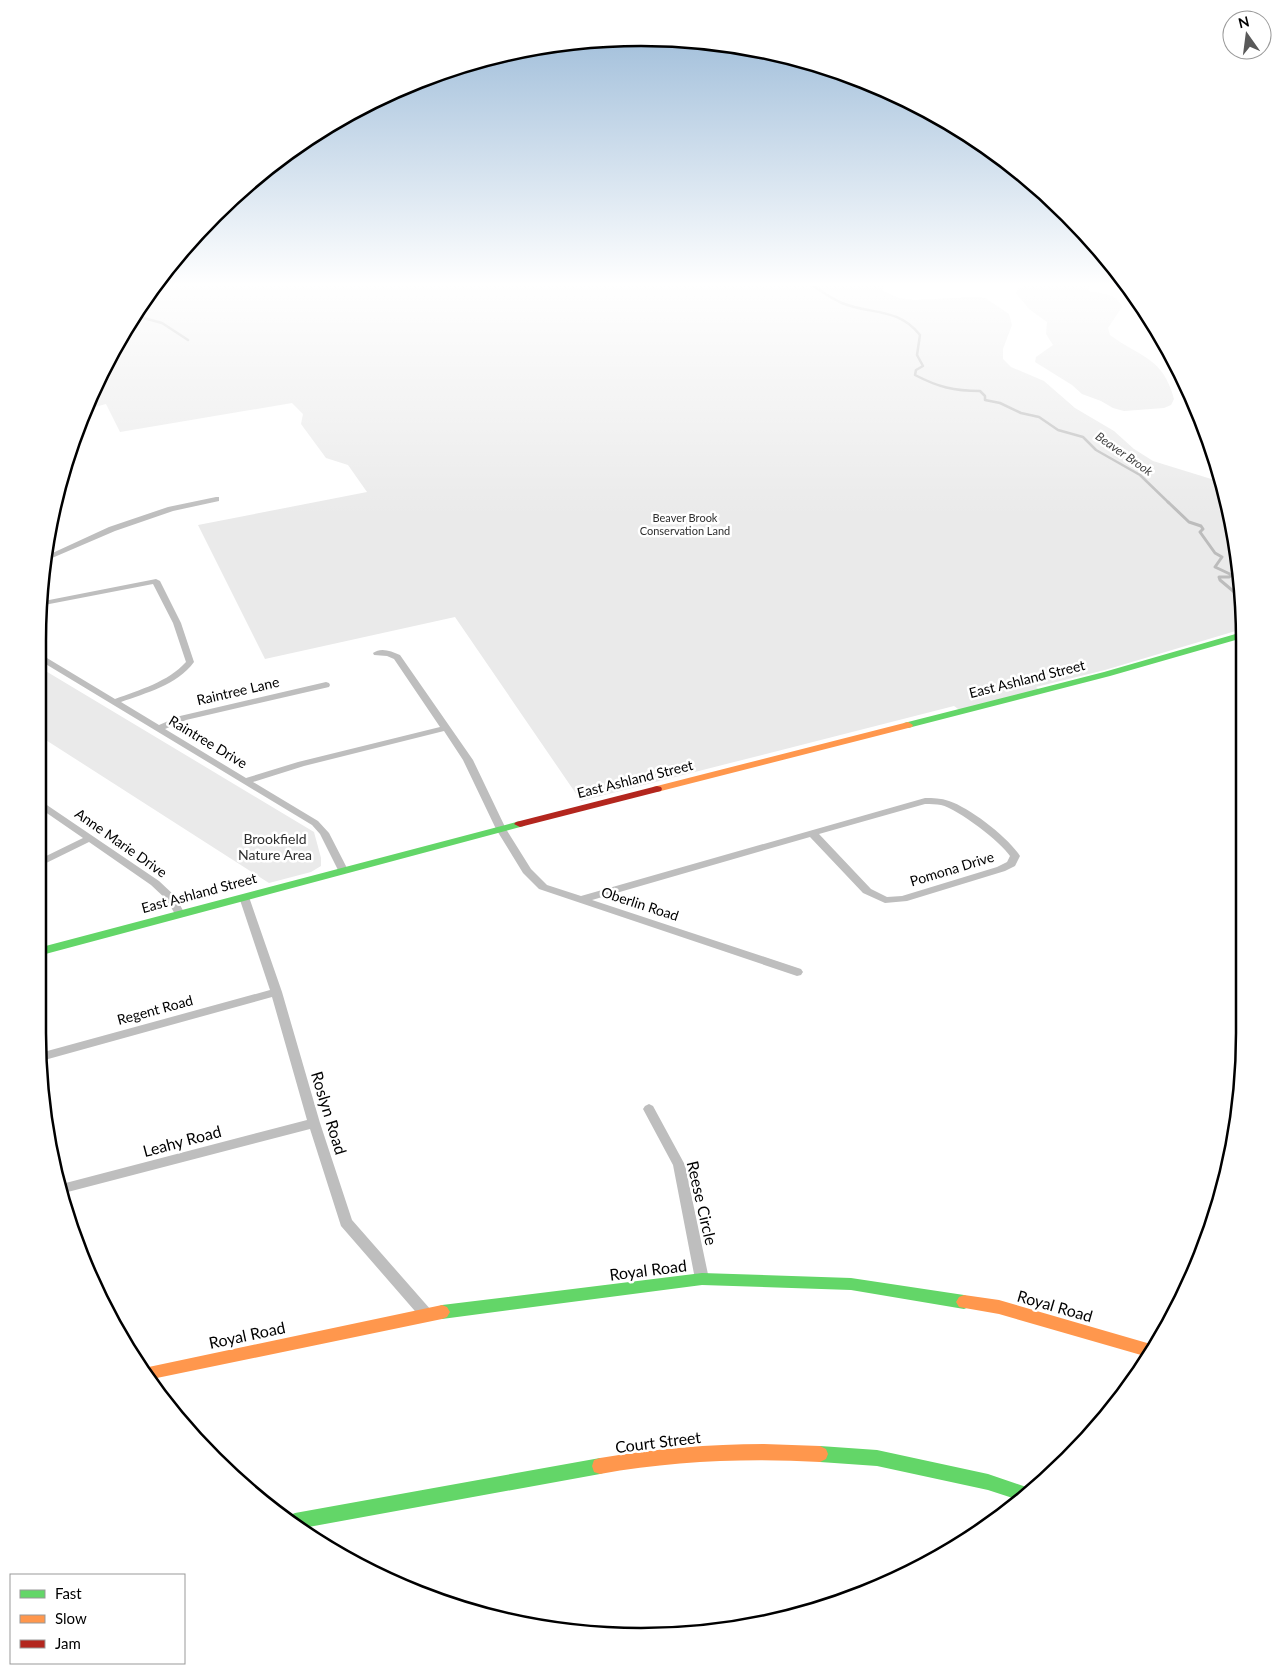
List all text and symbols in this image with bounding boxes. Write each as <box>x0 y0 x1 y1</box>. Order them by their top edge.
north arrow <box>1222 10 1272 60</box>
text: N <box>1236 12 1251 31</box>
water label: Beaver Brook <box>1093 428 1156 479</box>
park label: Beaver Brook Conservation Land <box>640 511 730 537</box>
street label: East Ashland Street <box>967 656 1087 701</box>
street label: Raintree Lane <box>195 673 281 708</box>
street label: Raintree Drive <box>166 712 250 772</box>
street label: East Ashland Street <box>575 756 695 801</box>
street label: Anne Marie Drive <box>72 804 171 881</box>
park label: Brookfield Nature Area <box>238 830 312 863</box>
street label: Pomona Drive <box>908 848 996 889</box>
street label: East Ashland Street <box>139 869 258 916</box>
street label: Oberlin Road <box>599 883 681 924</box>
street label: Regent Road <box>115 991 195 1028</box>
street label: Roslyn Road <box>308 1069 351 1157</box>
street label: Leahy Road <box>141 1121 223 1160</box>
street label: Reese Circle <box>684 1159 721 1247</box>
street label: Royal Road <box>608 1255 688 1284</box>
street label: Royal Road <box>1015 1286 1095 1325</box>
street label: Royal Road <box>207 1317 287 1352</box>
street label: Court Street <box>614 1427 702 1456</box>
legend <box>10 1574 185 1664</box>
text: Fast <box>55 1584 82 1602</box>
text: Slow <box>55 1609 87 1627</box>
text: Jam <box>55 1634 81 1652</box>

